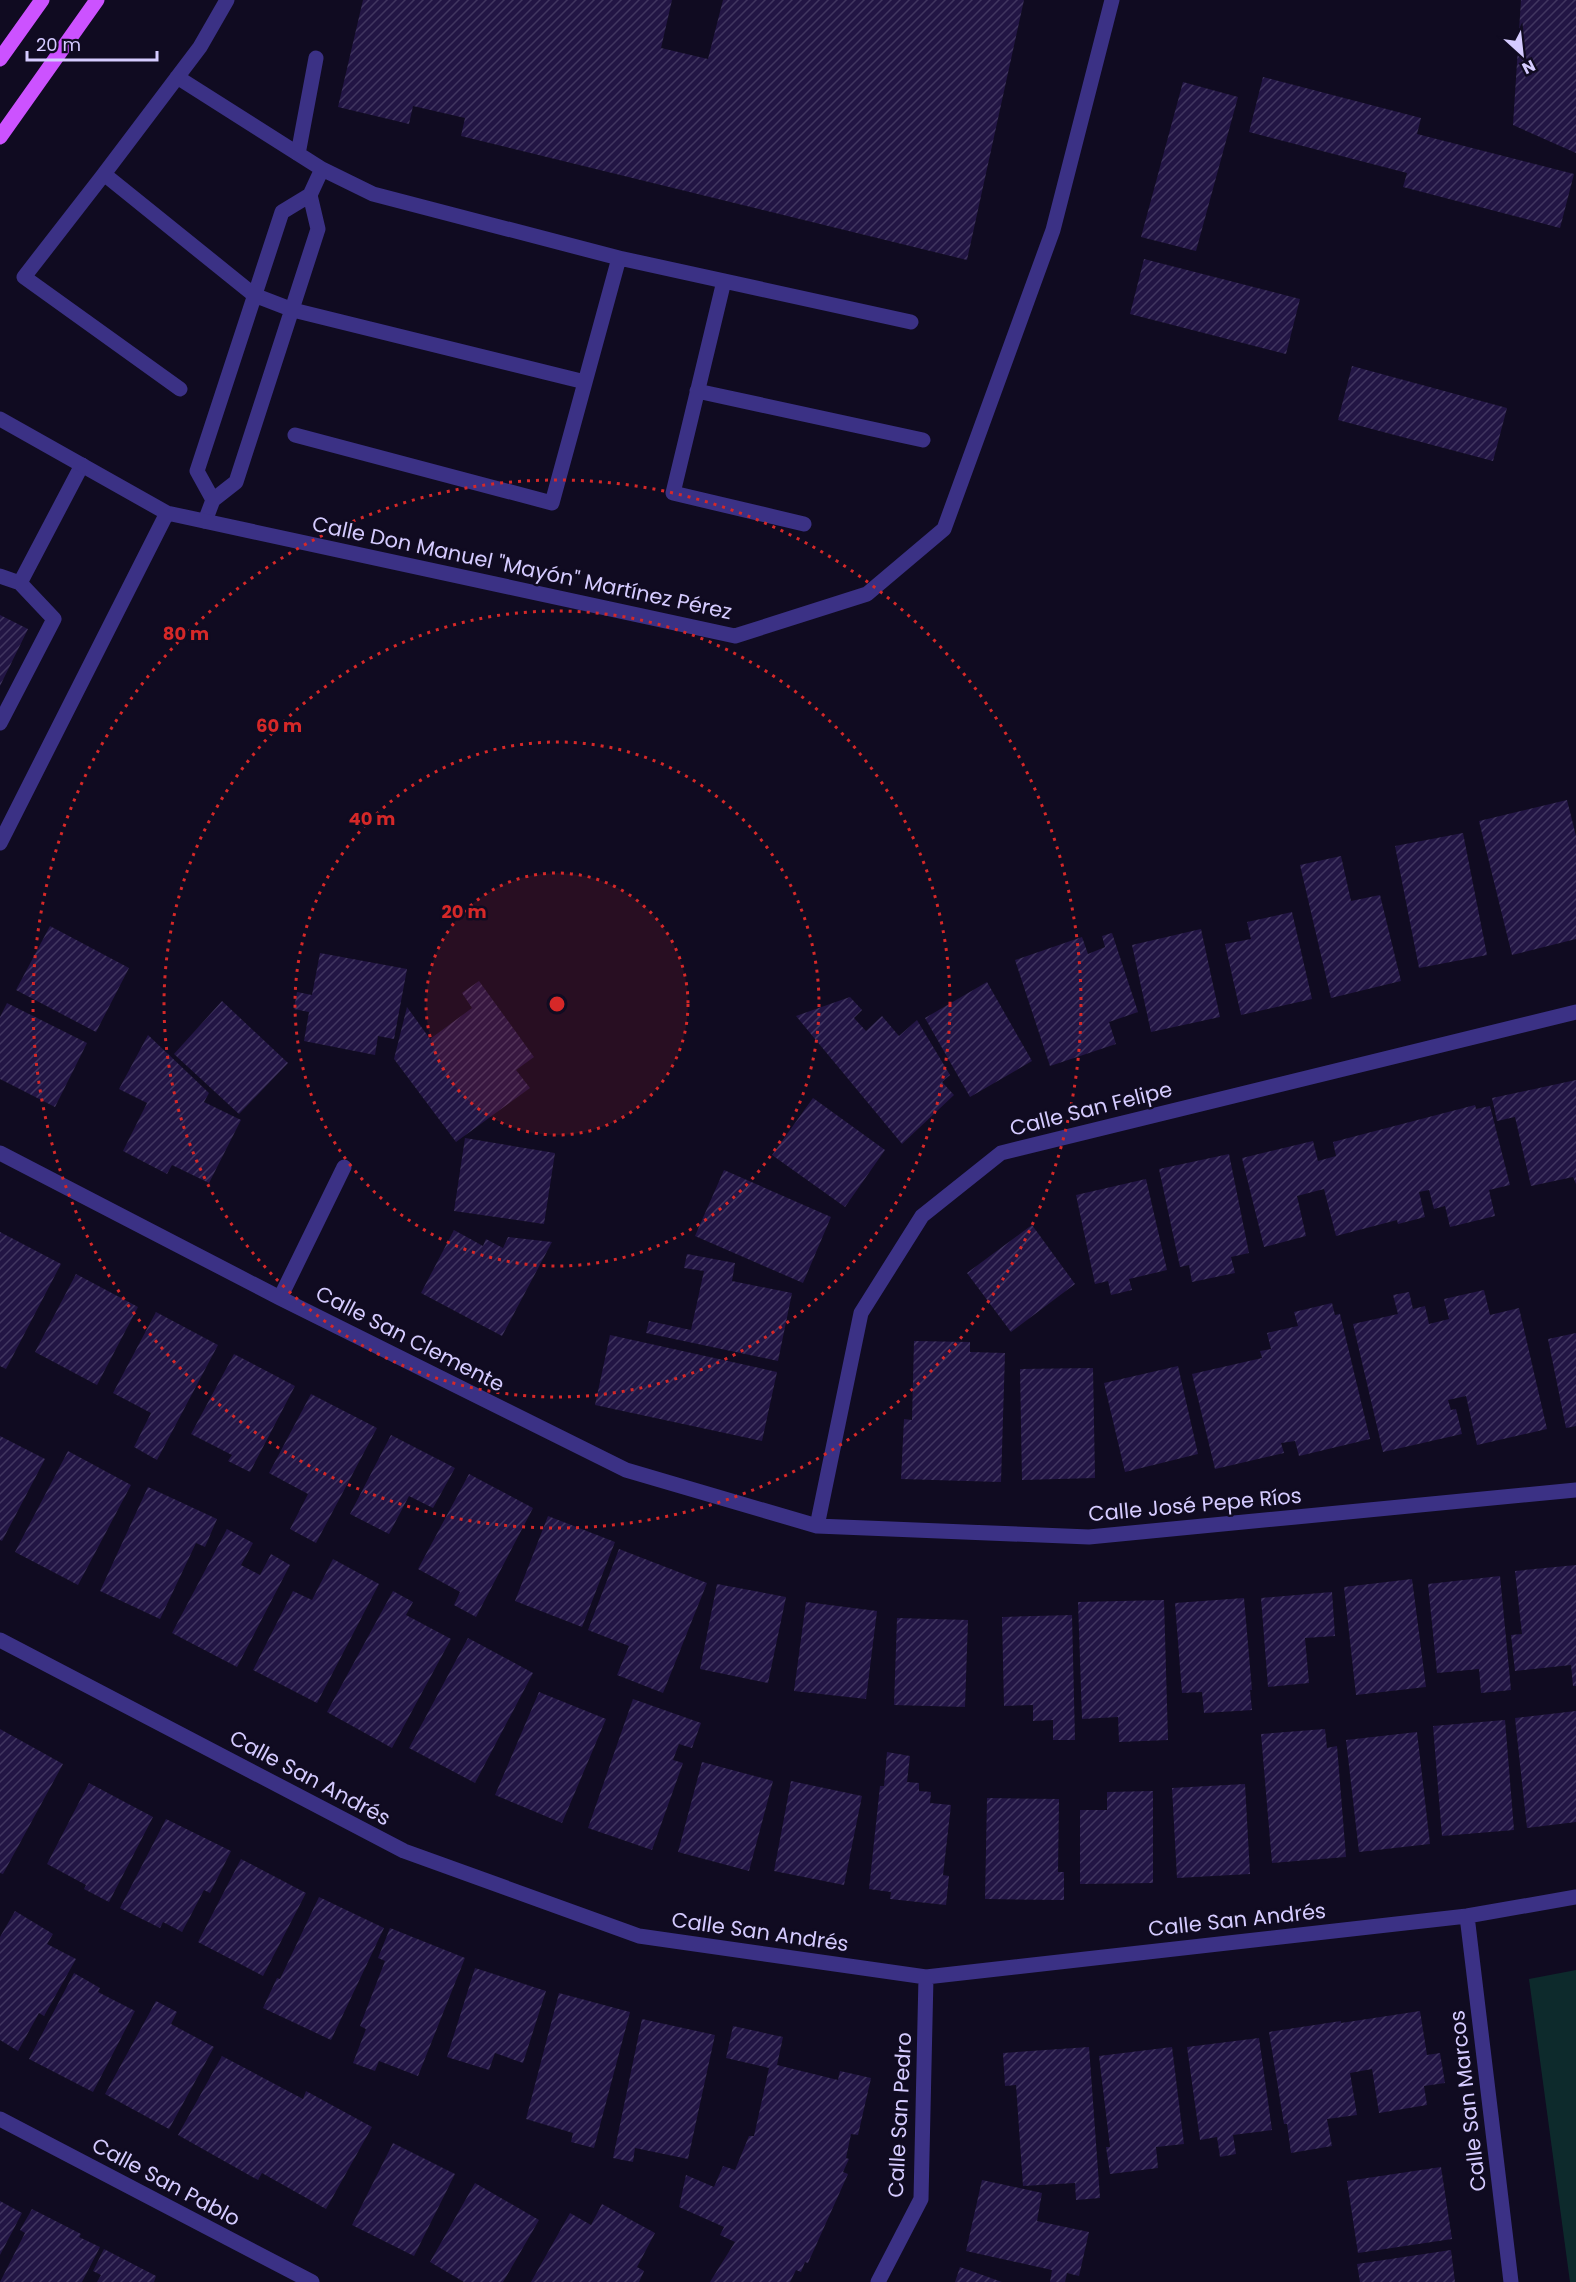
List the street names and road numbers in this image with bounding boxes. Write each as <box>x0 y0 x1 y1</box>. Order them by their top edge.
street label: Calle Don Manuel "Mayón" Martínez Pérez <box>309 509 735 626</box>
street label: Calle San Felipe <box>1007 1074 1175 1143</box>
street label: Calle San Clemente <box>311 1278 510 1399</box>
street label: Calle José Pepe Ríos <box>1087 1481 1303 1528</box>
street label: Calle San Andrés <box>225 1723 396 1832</box>
street label: Calle San Andrés <box>1147 1896 1327 1943</box>
street label: Calle San Andrés <box>670 1905 850 1958</box>
street label: Calle San Marcos <box>1442 2009 1493 2193</box>
street label: Calle San Pedro <box>881 2032 918 2198</box>
street label: Calle San Pablo <box>87 2130 245 2233</box>

